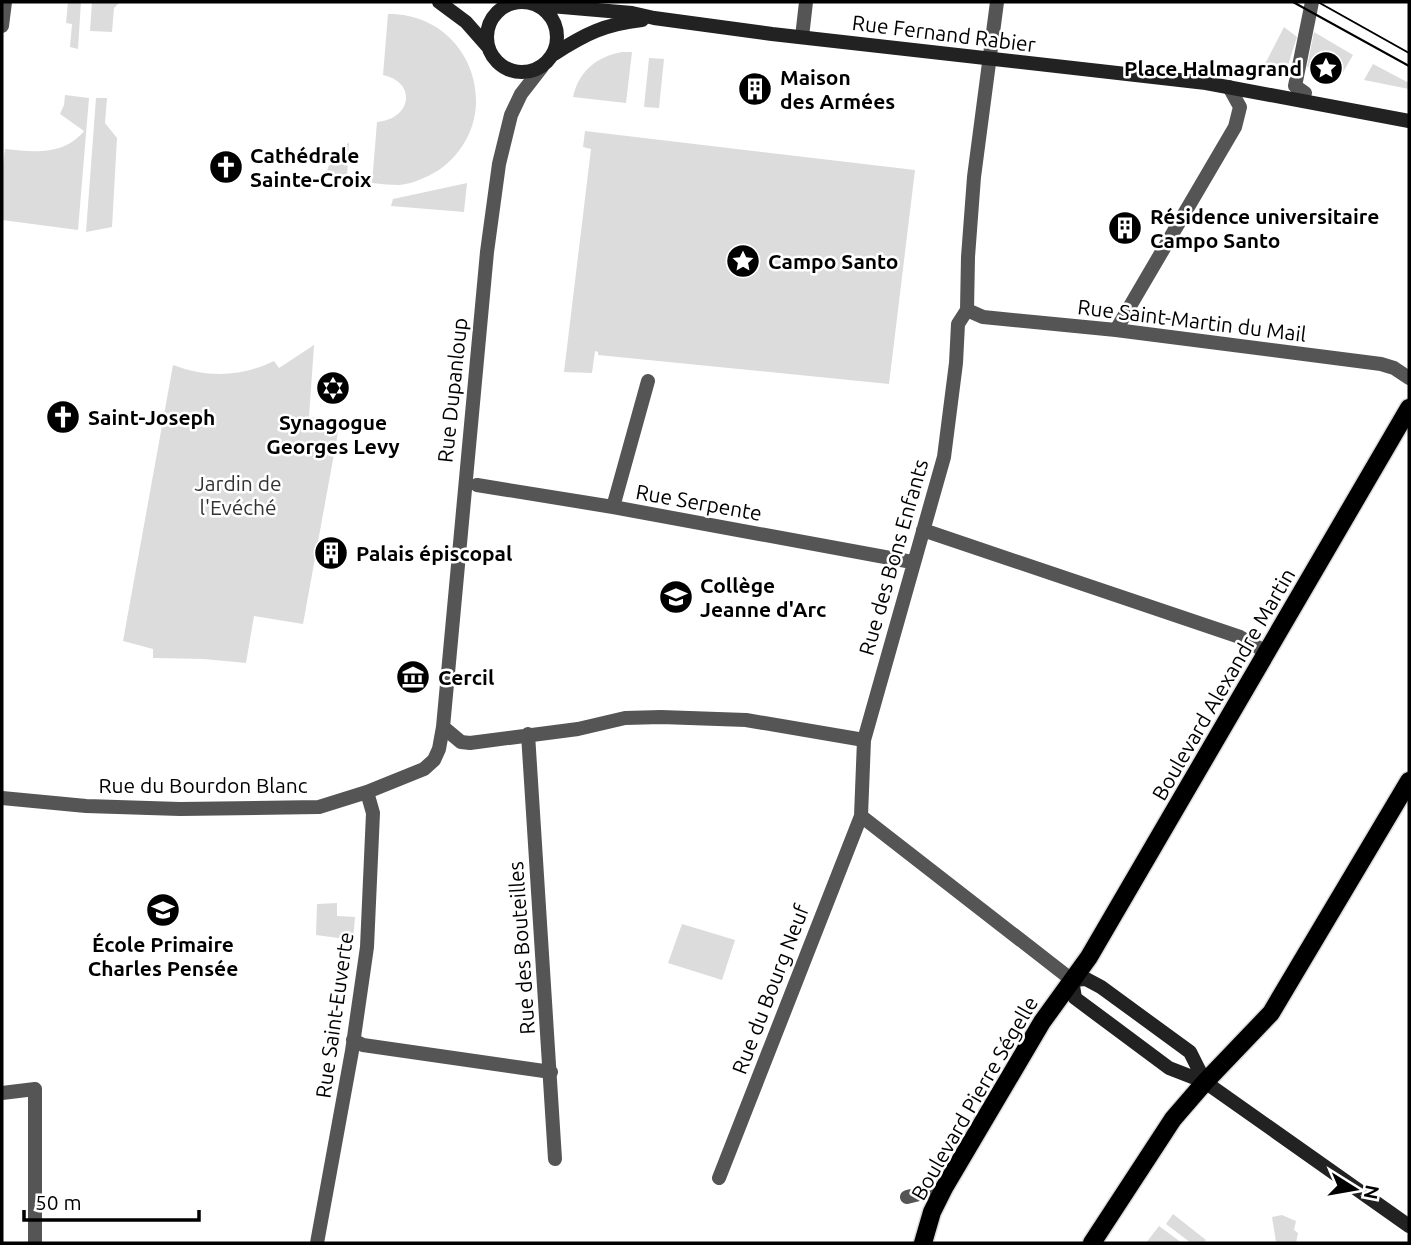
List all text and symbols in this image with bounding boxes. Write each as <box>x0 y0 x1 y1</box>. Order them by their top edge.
street label: Rue Fernand Rabier <box>851 10 1037 56</box>
place icon: Place Halmagrand <box>1307 49 1345 87</box>
place label: Place Halmagrand <box>1124 56 1302 80</box>
place label: Maison des Armées <box>780 65 895 113</box>
building icon: Maison des Armées <box>736 70 774 108</box>
place label: Cathédrale Sainte-Croix <box>250 143 372 191</box>
church icon: Cathédrale Sainte-Croix <box>207 148 245 186</box>
place label: Résidence universitaire Campo Santo <box>1150 204 1379 252</box>
building icon: Résidence universitaire Campo Santo <box>1106 209 1144 247</box>
place icon: Campo Santo <box>724 242 762 280</box>
place label: Campo Santo <box>768 249 898 273</box>
street label: Rue Saint-Martin du Mail <box>1076 294 1308 346</box>
street label: Rue Dupanloup <box>432 316 472 464</box>
synagogue icon: Synagogue Georges Levy <box>314 369 352 407</box>
church icon: Saint-Joseph <box>44 398 82 436</box>
place label: Saint-Joseph <box>88 405 215 429</box>
place label: Synagogue Georges Levy <box>266 410 400 458</box>
street label: Rue des Bons Enfants <box>854 456 932 658</box>
park label: Jardin de l'Evéché <box>194 471 282 519</box>
street label: Rue Serpente <box>634 479 764 525</box>
building icon: Palais épiscopal <box>312 534 350 572</box>
place label: Palais épiscopal <box>356 541 512 565</box>
street label: Boulevard Alexandre Martin <box>1147 564 1299 804</box>
place label: Collège Jeanne d'Arc <box>700 573 826 621</box>
school or university icon: Collège Jeanne d'Arc <box>657 578 695 616</box>
museum icon: Cercil <box>394 658 432 696</box>
place label: Cercil <box>438 665 494 689</box>
street label: Rue du Bourdon Blanc <box>99 773 308 797</box>
street label: Rue des Bouteilles <box>503 861 539 1035</box>
school or university icon: École Primaire Charles Pensée <box>144 891 182 929</box>
street label: Rue du Bourg Neuf <box>727 900 814 1077</box>
street label: Rue Saint-Euverte <box>310 930 358 1100</box>
place label: École Primaire Charles Pensée <box>88 932 238 980</box>
street label: Boulevard Pierre Ségelle <box>906 992 1042 1204</box>
north arrow <box>1320 1154 1390 1224</box>
scale bar <box>24 1178 200 1222</box>
text: N <box>1360 1183 1384 1201</box>
text: 50 m <box>35 1190 82 1214</box>

